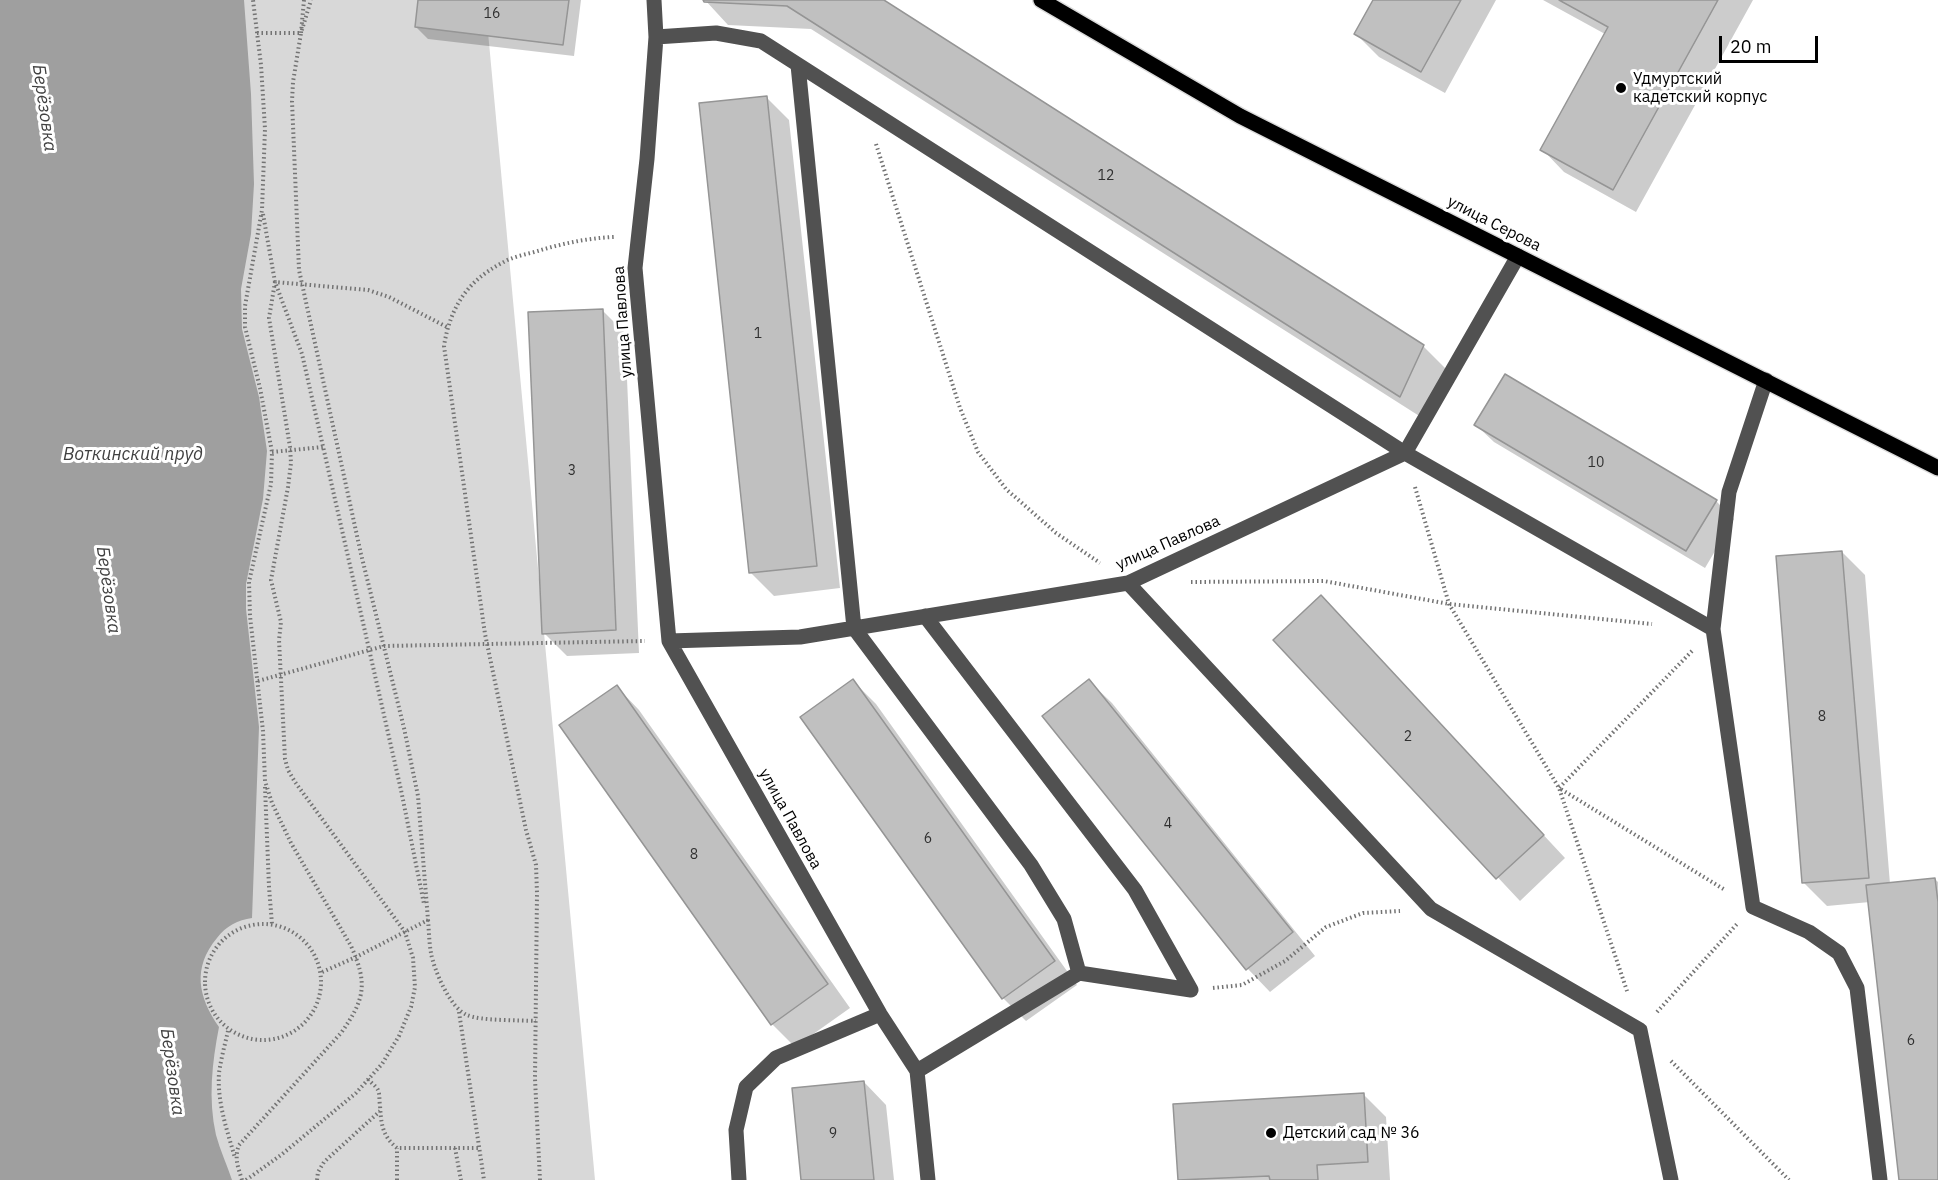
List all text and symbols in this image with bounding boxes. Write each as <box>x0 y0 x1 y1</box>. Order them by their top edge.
house number: 16 <box>484 6 500 22</box>
scale bar <box>1722 24 1821 62</box>
text: 20 m <box>1730 35 1772 58</box>
water label: Берёзовка <box>27 63 61 153</box>
place label: Удмуртский кадетский корпус <box>1633 69 1767 107</box>
marker: Удмуртский кадетский корпус <box>1614 81 1628 95</box>
house number: 12 <box>1098 168 1114 184</box>
street label: улица Серова <box>1444 192 1544 256</box>
street label: улица Павлова <box>610 265 636 379</box>
house number: 1 <box>754 326 762 342</box>
water label: Воткинский пруд <box>63 444 203 466</box>
house number: 10 <box>1588 455 1604 471</box>
house number: 3 <box>568 463 576 479</box>
street label: улица Павлова <box>1113 511 1223 575</box>
water label: Берёзовка <box>91 545 125 635</box>
house number: 8 <box>1818 709 1826 725</box>
house number: 2 <box>1404 729 1412 745</box>
street label: улица Павлова <box>754 765 826 873</box>
house number: 4 <box>1164 816 1172 832</box>
house number: 6 <box>924 831 932 847</box>
house number: 8 <box>690 847 698 863</box>
water label: Берёзовка <box>155 1027 189 1117</box>
house number: 6 <box>1907 1033 1915 1049</box>
place label: Детский сад № 36 <box>1283 1123 1420 1143</box>
house number: 9 <box>829 1126 837 1142</box>
marker: Детский сад № 36 <box>1264 1126 1278 1140</box>

